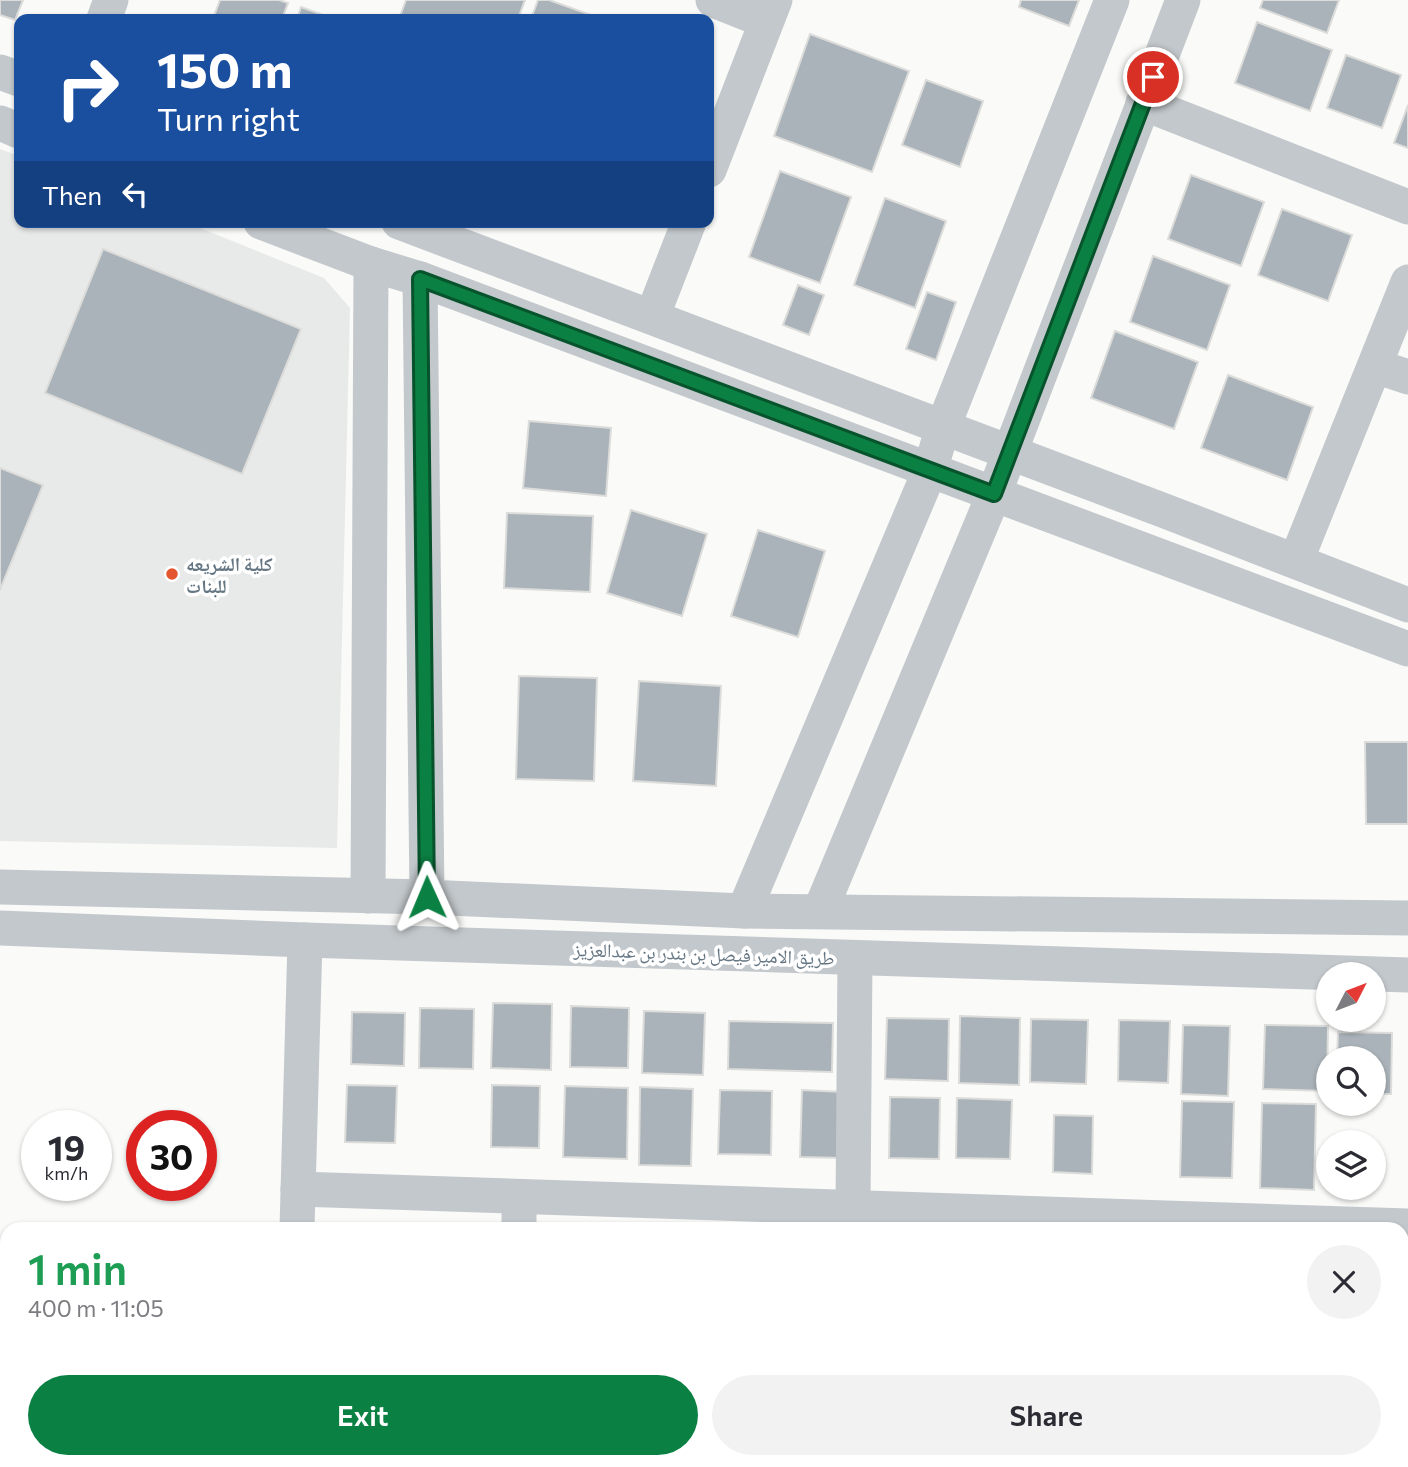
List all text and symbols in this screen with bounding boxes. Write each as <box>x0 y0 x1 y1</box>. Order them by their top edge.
text: 150 m <box>157 38 292 98</box>
icon: right <box>42 42 133 133</box>
pin <box>1123 47 1183 107</box>
icon: arrive <box>1134 58 1172 96</box>
text: Turn right <box>157 98 300 138</box>
icon: left <box>116 175 154 213</box>
text: Then <box>42 179 102 210</box>
place label: كلية الشريعه للبنات <box>186 552 273 597</box>
marker: كلية الشريعه للبنات <box>164 566 180 582</box>
position arrow <box>390 860 464 934</box>
street label: طريق الامير فيصل بن بندر بن عبدالعزيز <box>572 937 835 970</box>
north arrow <box>1316 962 1386 1032</box>
map controls <box>1316 962 1386 1200</box>
button: search <box>1316 1046 1386 1116</box>
speed limit sign: 30 <box>126 1110 217 1201</box>
text: 19 <box>48 1125 85 1168</box>
button: layers <box>1316 1130 1386 1200</box>
text: km/h <box>45 1162 88 1184</box>
text: 1 min <box>28 1242 127 1294</box>
button: close <box>1307 1245 1381 1319</box>
text: 400 m · 11:05 <box>28 1294 164 1322</box>
button: Exit <box>28 1375 698 1455</box>
button: Share <box>712 1375 1381 1455</box>

